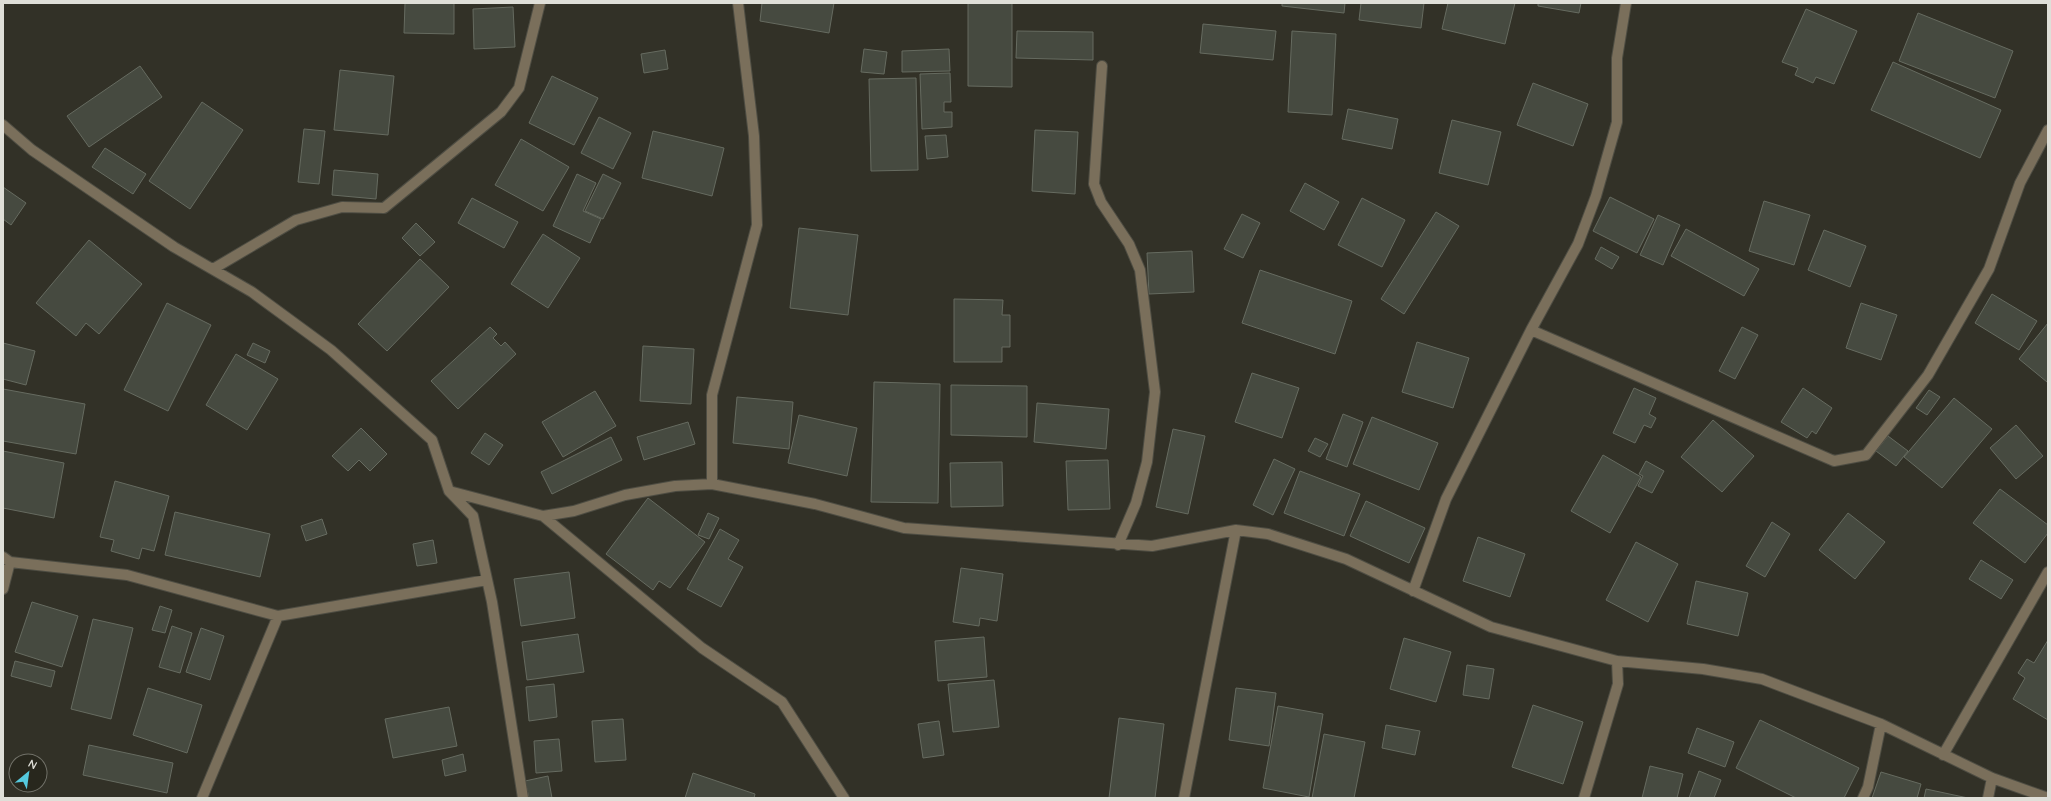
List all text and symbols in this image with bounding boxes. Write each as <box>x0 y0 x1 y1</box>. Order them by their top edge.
north arrow <box>8 753 48 793</box>
text: N <box>26 756 40 772</box>

